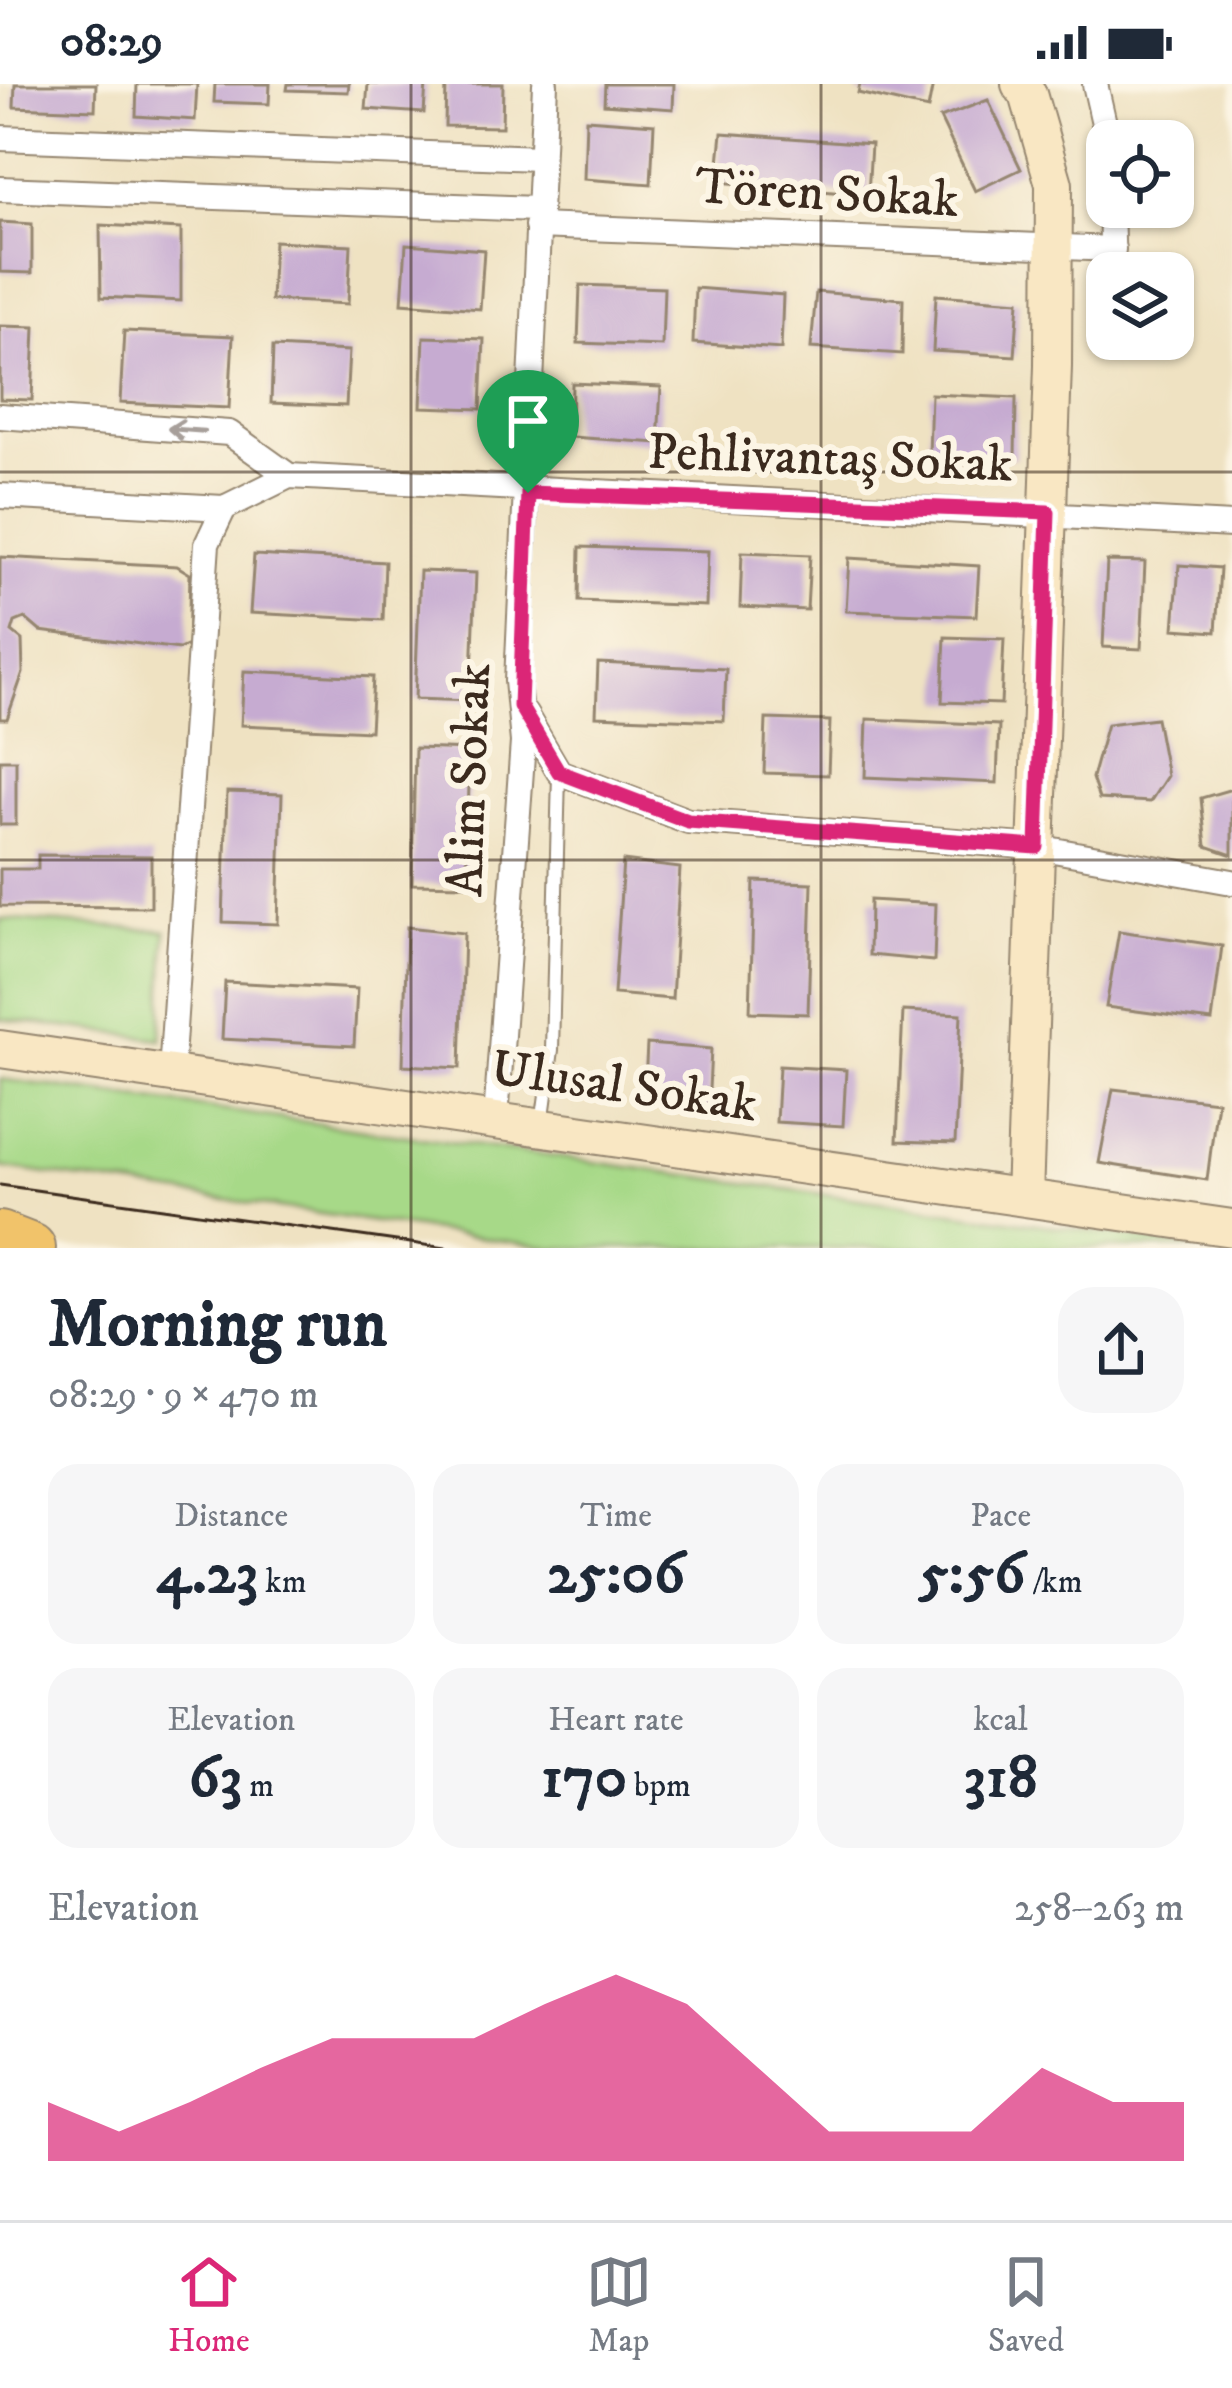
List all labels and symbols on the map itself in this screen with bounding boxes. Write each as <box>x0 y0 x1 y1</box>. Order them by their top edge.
street label: Tören Sokak <box>694 155 960 233</box>
pin <box>477 370 579 493</box>
one-way arrow <box>167 418 206 441</box>
street label: Pehlivantaş Sokak <box>646 421 1014 497</box>
street label: Alim Sokak <box>434 662 506 898</box>
street label: Ulusal Sokak <box>487 1037 761 1137</box>

